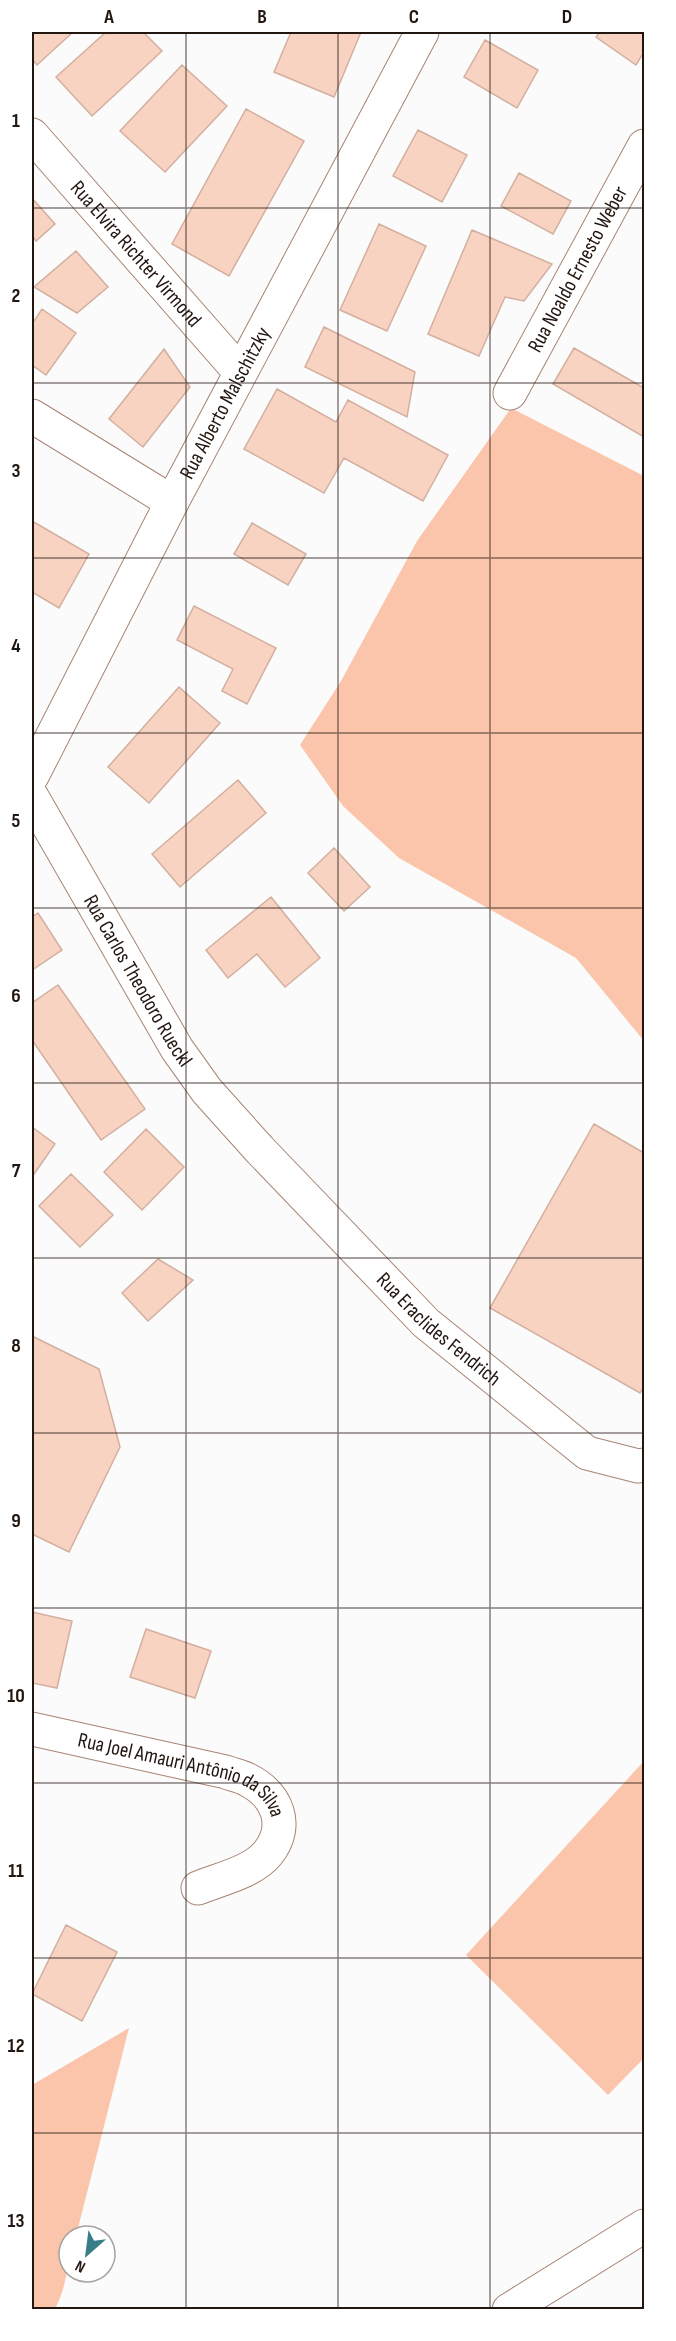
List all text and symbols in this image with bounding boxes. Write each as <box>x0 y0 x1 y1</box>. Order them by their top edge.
text: A <box>103 5 114 29</box>
text: B <box>257 5 267 29</box>
text: C <box>409 5 419 29</box>
text: D <box>562 5 572 29</box>
text: 1 <box>12 109 20 133</box>
street label: Rua Elvira Richter Virmond <box>65 176 207 332</box>
street label: Rua Noaldo Ernesto Weber <box>523 182 633 357</box>
text: 2 <box>12 284 20 308</box>
street label: Rua Alberto Malschitzky <box>175 323 276 483</box>
text: 3 <box>12 459 21 483</box>
text: 4 <box>11 634 21 658</box>
text: 5 <box>12 809 21 833</box>
street label: Rua Carlos Theodoro Rueckl <box>78 891 198 1072</box>
text: 6 <box>11 984 21 1008</box>
text: 7 <box>12 1159 21 1183</box>
street label: Rua Eraclides Fendrich <box>371 1267 506 1391</box>
text: 8 <box>11 1334 21 1358</box>
text: 9 <box>11 1509 21 1533</box>
text: 10 <box>7 1684 25 1708</box>
street label: Rua Joel Amauri Antônio da Silva <box>76 1728 290 1820</box>
text: 11 <box>8 1859 24 1883</box>
text: 12 <box>8 2034 24 2058</box>
text: 13 <box>8 2209 24 2233</box>
north arrow <box>57 2224 117 2284</box>
text: N <box>72 2256 89 2276</box>

